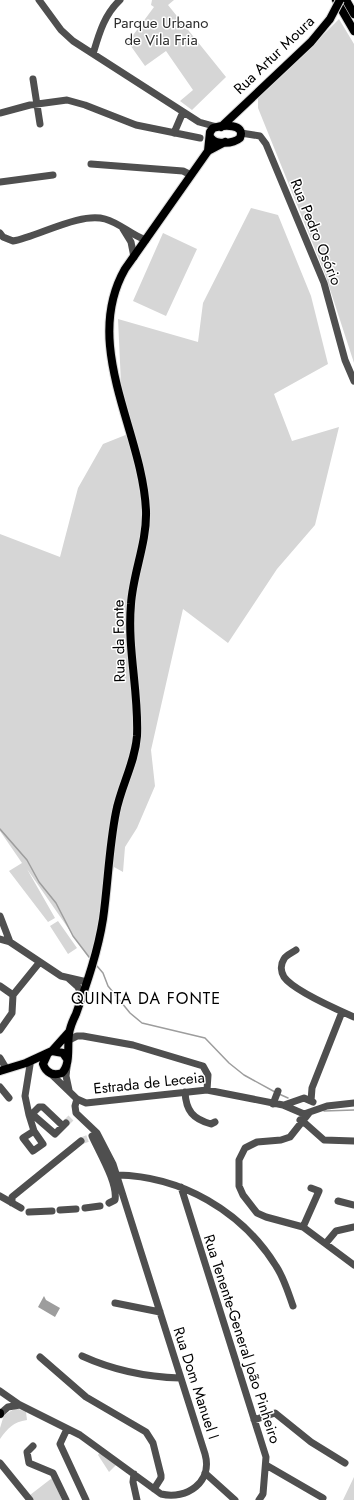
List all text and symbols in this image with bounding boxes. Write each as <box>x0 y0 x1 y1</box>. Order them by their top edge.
street label: Rua Artur Moura <box>229 11 319 99</box>
park label: Parque Urbano de Vila Fria <box>114 12 208 51</box>
street label: Rua Pedro Osório <box>285 176 347 288</box>
street label: Rua da Fonte <box>107 599 131 683</box>
district label: QUINTA DA FONTE <box>71 987 221 1010</box>
street label: Estrada de Leceia <box>92 1066 206 1100</box>
street label: Rua Tenente-General João Pinheiro <box>198 1232 286 1446</box>
street label: Rua Dom Manuel I <box>167 1324 225 1442</box>

